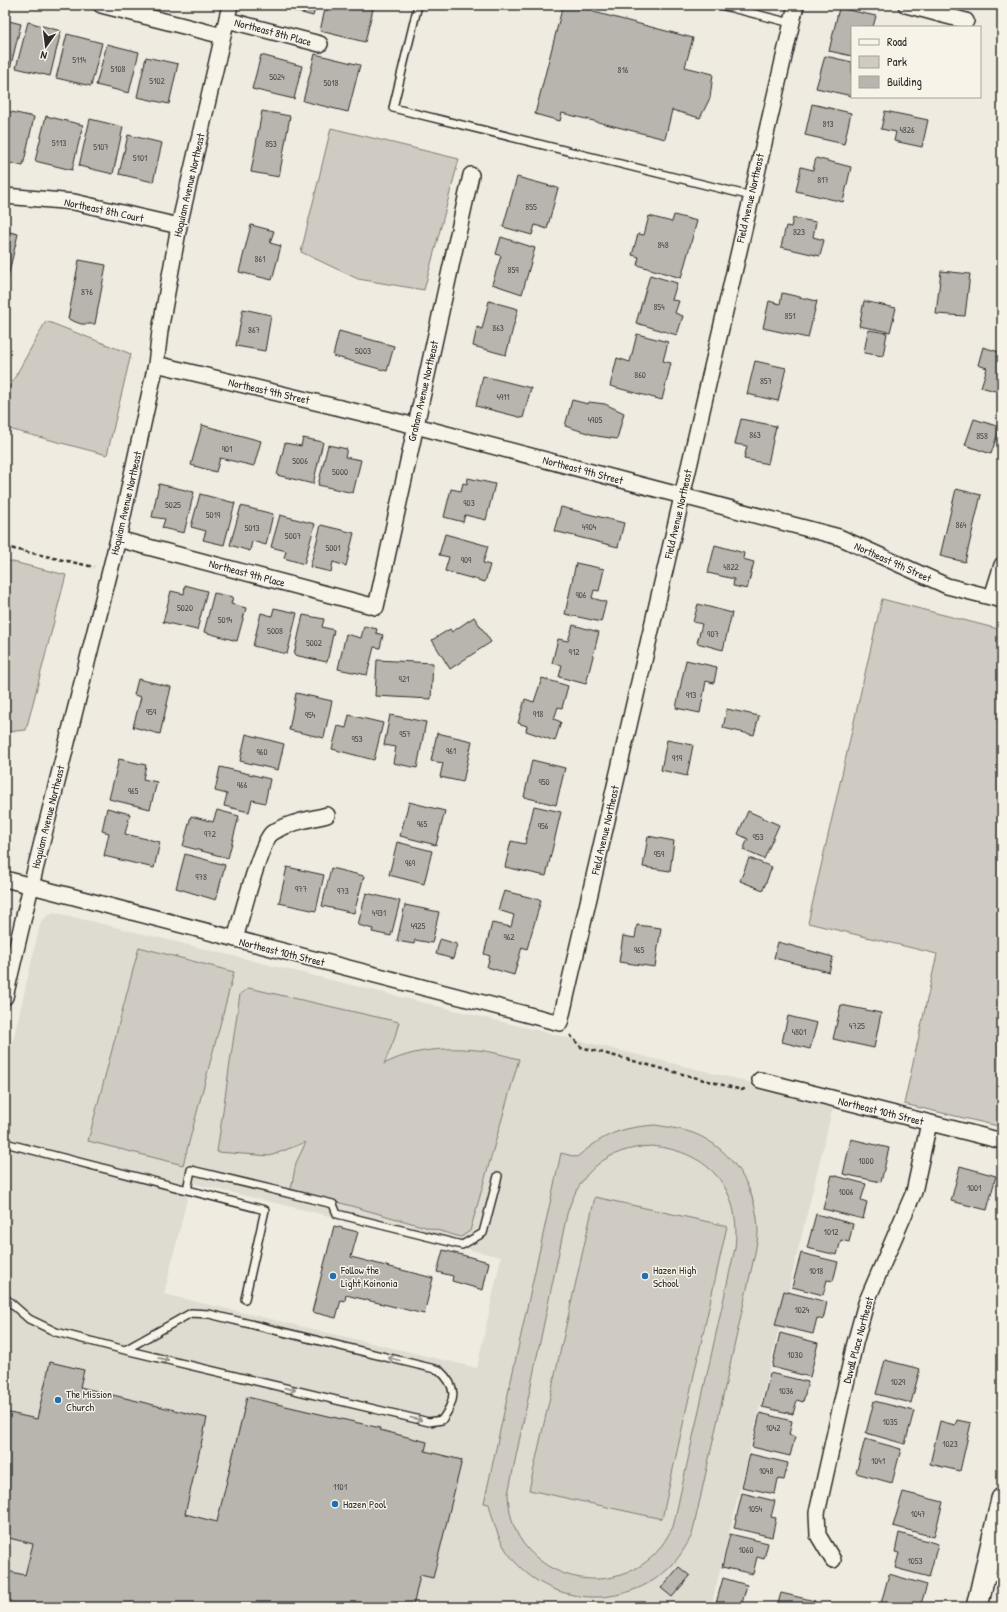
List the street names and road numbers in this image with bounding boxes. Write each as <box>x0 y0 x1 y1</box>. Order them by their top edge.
street label: Northeast 8th Place <box>233 15 314 49</box>
street label: Hoquiam Avenue Northeast <box>170 132 208 238</box>
street label: Field Avenue Northeast <box>733 152 767 245</box>
street label: Northeast 8th Court <box>63 195 145 225</box>
street label: Graham Avenue Northeast <box>405 339 441 443</box>
street label: Northeast 9th Street <box>227 375 311 407</box>
street label: Hoquiam Avenue Northeast <box>107 450 145 556</box>
street label: Northeast 9th Street <box>541 453 625 488</box>
street label: Field Avenue Northeast <box>661 468 695 561</box>
street label: Northeast 9th Street <box>852 539 934 585</box>
street label: Northeast 9th Place <box>207 556 287 590</box>
street label: Hoquiam Avenue Northeast <box>28 764 68 870</box>
street label: Field Avenue Northeast <box>588 784 622 877</box>
street label: Northeast 10th Street <box>238 935 326 969</box>
street label: Northeast 10th Street <box>837 1094 925 1128</box>
street label: Duvall Place Northeast <box>840 1295 876 1385</box>

